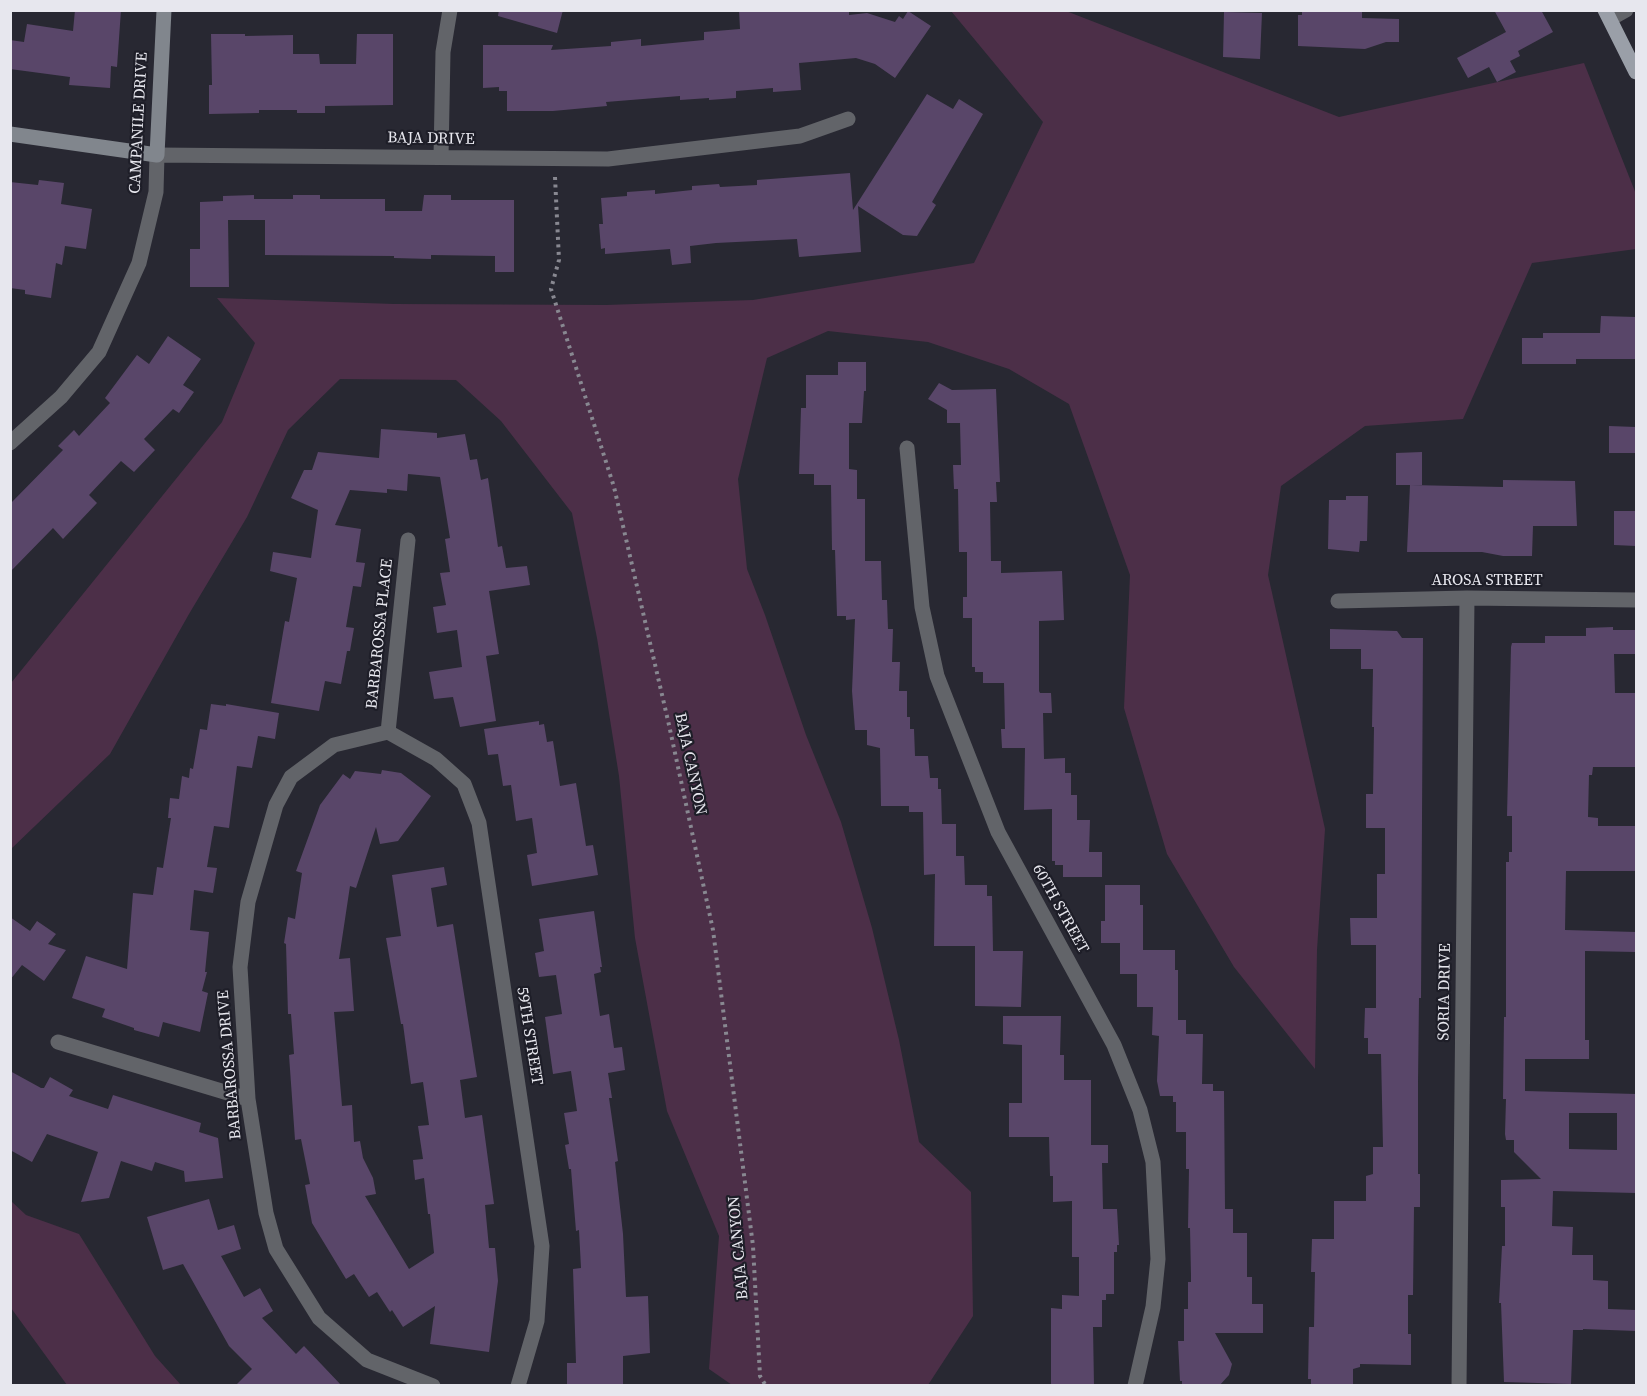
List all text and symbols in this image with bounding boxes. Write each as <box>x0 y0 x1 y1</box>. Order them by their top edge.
street label: CAMPANILE DRIVE <box>126 52 152 194</box>
street label: BAJA DRIVE <box>387 129 475 149</box>
street label: BARBAROSSA PLACE <box>363 558 397 710</box>
street label: AROSA STREET <box>1431 571 1543 591</box>
street label: BAJA CANYON <box>670 711 710 817</box>
street label: 60TH STREET <box>1028 861 1092 957</box>
street label: SORIA DRIVE <box>1435 943 1455 1041</box>
street label: 59TH STREET <box>512 986 546 1086</box>
street label: BARBAROSSA DRIVE <box>214 990 246 1140</box>
street label: BAJA CANYON <box>725 1195 753 1301</box>

